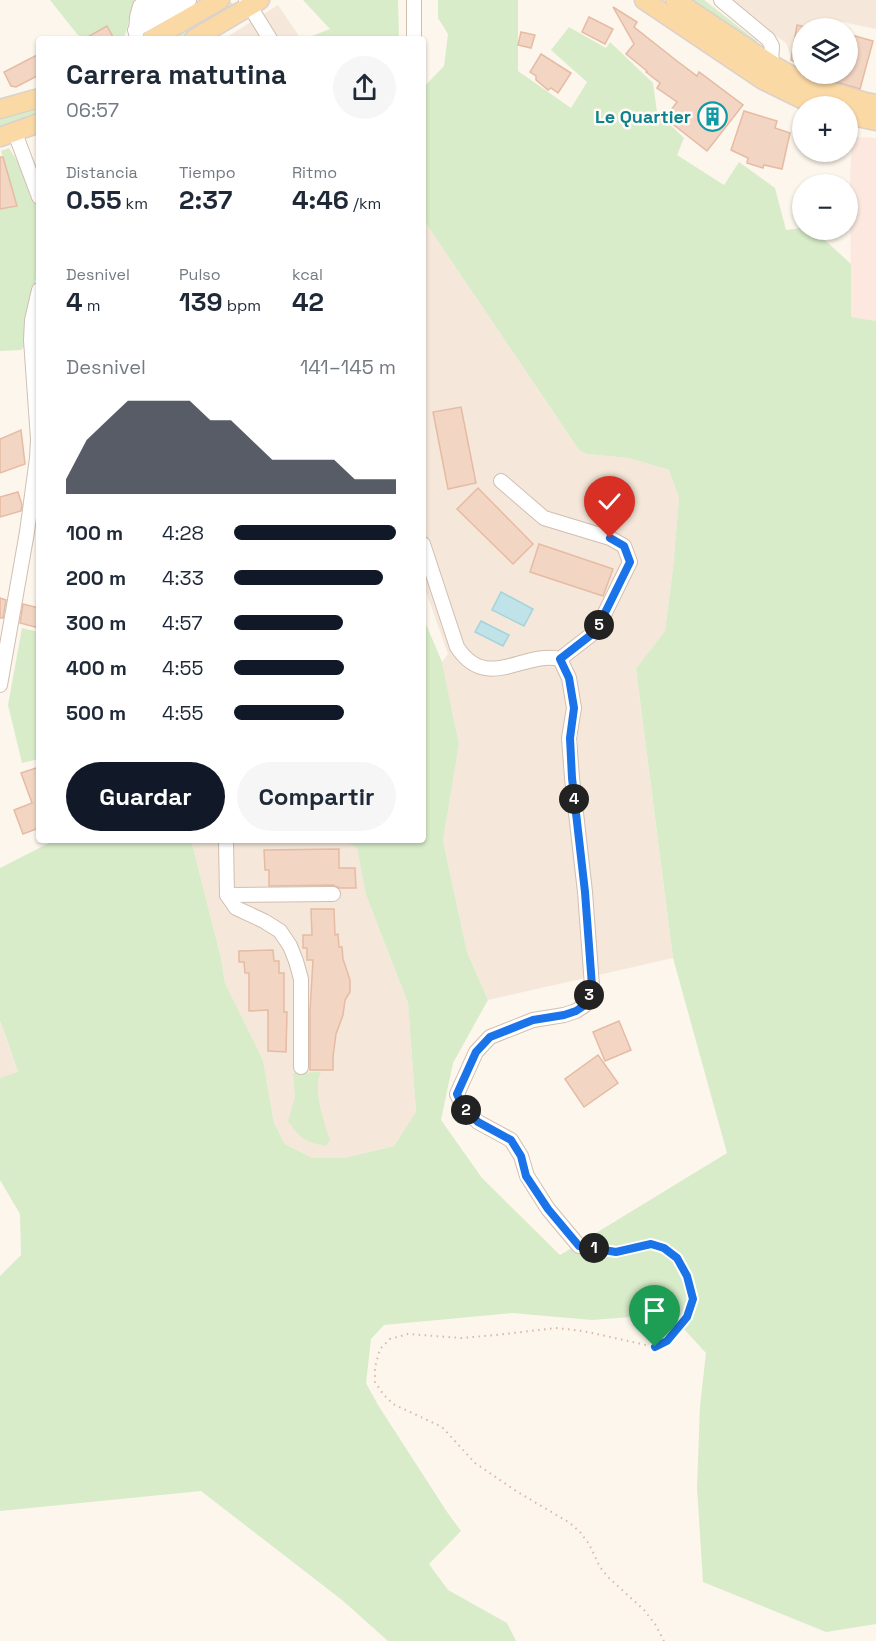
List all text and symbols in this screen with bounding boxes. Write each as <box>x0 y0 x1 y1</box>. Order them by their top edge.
map controls <box>792 18 858 240</box>
button: layers <box>792 18 858 84</box>
button: share <box>333 56 396 119</box>
text: Carrera matutina <box>66 57 287 92</box>
button: + <box>792 96 858 162</box>
text: 06:57 <box>66 97 119 123</box>
building icon: Le Quartier <box>696 101 728 133</box>
place label: Le Quartier <box>595 105 691 128</box>
text: Distancia <box>66 162 138 183</box>
text: Tiempo <box>179 162 236 183</box>
text: Ritmo <box>292 162 337 183</box>
button: − <box>792 174 858 240</box>
text: 0.55 <box>66 183 121 217</box>
text: 2:37 <box>179 183 232 217</box>
text: 4:46 <box>292 183 349 217</box>
text: km <box>121 193 148 214</box>
text: /km <box>349 193 381 214</box>
text: Desnivel <box>66 264 130 285</box>
text: Pulso <box>179 264 221 285</box>
text: kcal <box>292 264 323 285</box>
text: 4 <box>66 285 83 319</box>
text: 139 <box>179 285 223 319</box>
text: 42 <box>292 285 324 319</box>
text: m <box>83 295 100 316</box>
text: bpm <box>223 295 261 316</box>
text: Desnivel <box>66 354 146 380</box>
text: 141–145 m <box>300 354 396 380</box>
pin <box>584 476 635 538</box>
icon: check <box>593 485 626 518</box>
text: 100 m <box>66 520 123 546</box>
text: 4:28 <box>162 520 204 546</box>
text: 200 m <box>66 565 126 591</box>
text: 4:33 <box>162 565 204 591</box>
text: 300 m <box>66 610 126 636</box>
text: 4:57 <box>162 610 203 636</box>
pin: 5 <box>584 610 614 640</box>
text: 5 <box>594 614 604 635</box>
text: 400 m <box>66 655 127 681</box>
text: 4:55 <box>162 655 204 681</box>
text: 500 m <box>66 700 126 726</box>
text: 4:55 <box>162 700 204 726</box>
button: Guardar <box>66 762 225 831</box>
button: Compartir <box>237 762 396 831</box>
pin: 4 <box>559 784 589 814</box>
text: 4 <box>569 788 579 809</box>
pin: 3 <box>574 980 604 1010</box>
text: 3 <box>584 984 594 1005</box>
pin: 2 <box>451 1095 481 1125</box>
text: 2 <box>461 1099 471 1120</box>
pin: 1 <box>579 1233 609 1263</box>
text: 1 <box>590 1237 598 1258</box>
pin <box>629 1285 680 1347</box>
icon: arrive <box>638 1294 671 1327</box>

